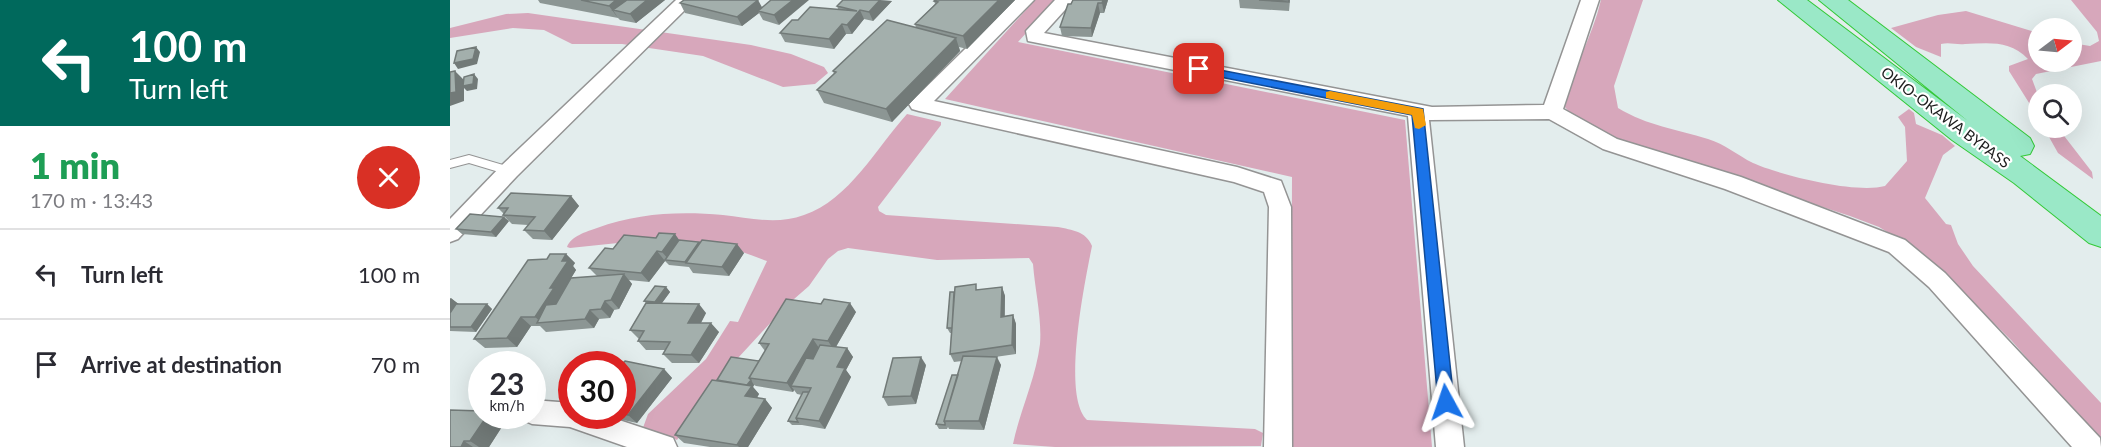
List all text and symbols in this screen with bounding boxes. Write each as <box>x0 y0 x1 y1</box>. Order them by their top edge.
north arrow <box>2028 18 2082 72</box>
map controls <box>2028 18 2082 138</box>
text: 100 m <box>129 21 247 71</box>
icon: left <box>30 24 108 102</box>
pin <box>1173 43 1224 94</box>
icon: arrive <box>1182 52 1215 85</box>
street label: OKIO-OKAWA BYPASS <box>1878 63 2014 171</box>
text: Turn left <box>129 72 228 105</box>
button: search <box>2028 84 2082 138</box>
text: 1 min <box>30 143 120 187</box>
button: close <box>357 146 420 209</box>
text: 170 m · 13:43 <box>30 188 153 212</box>
icon: left <box>30 258 63 291</box>
text: Turn left <box>81 261 163 288</box>
text: 100 m <box>358 261 420 288</box>
icon: arrive <box>30 348 63 381</box>
text: Arrive at destination <box>81 351 282 378</box>
text: 70 m <box>371 351 420 378</box>
speed limit sign: 30 <box>558 351 636 429</box>
text: 23 <box>490 365 524 401</box>
position arrow <box>1414 370 1478 434</box>
text: km/h <box>489 396 525 414</box>

